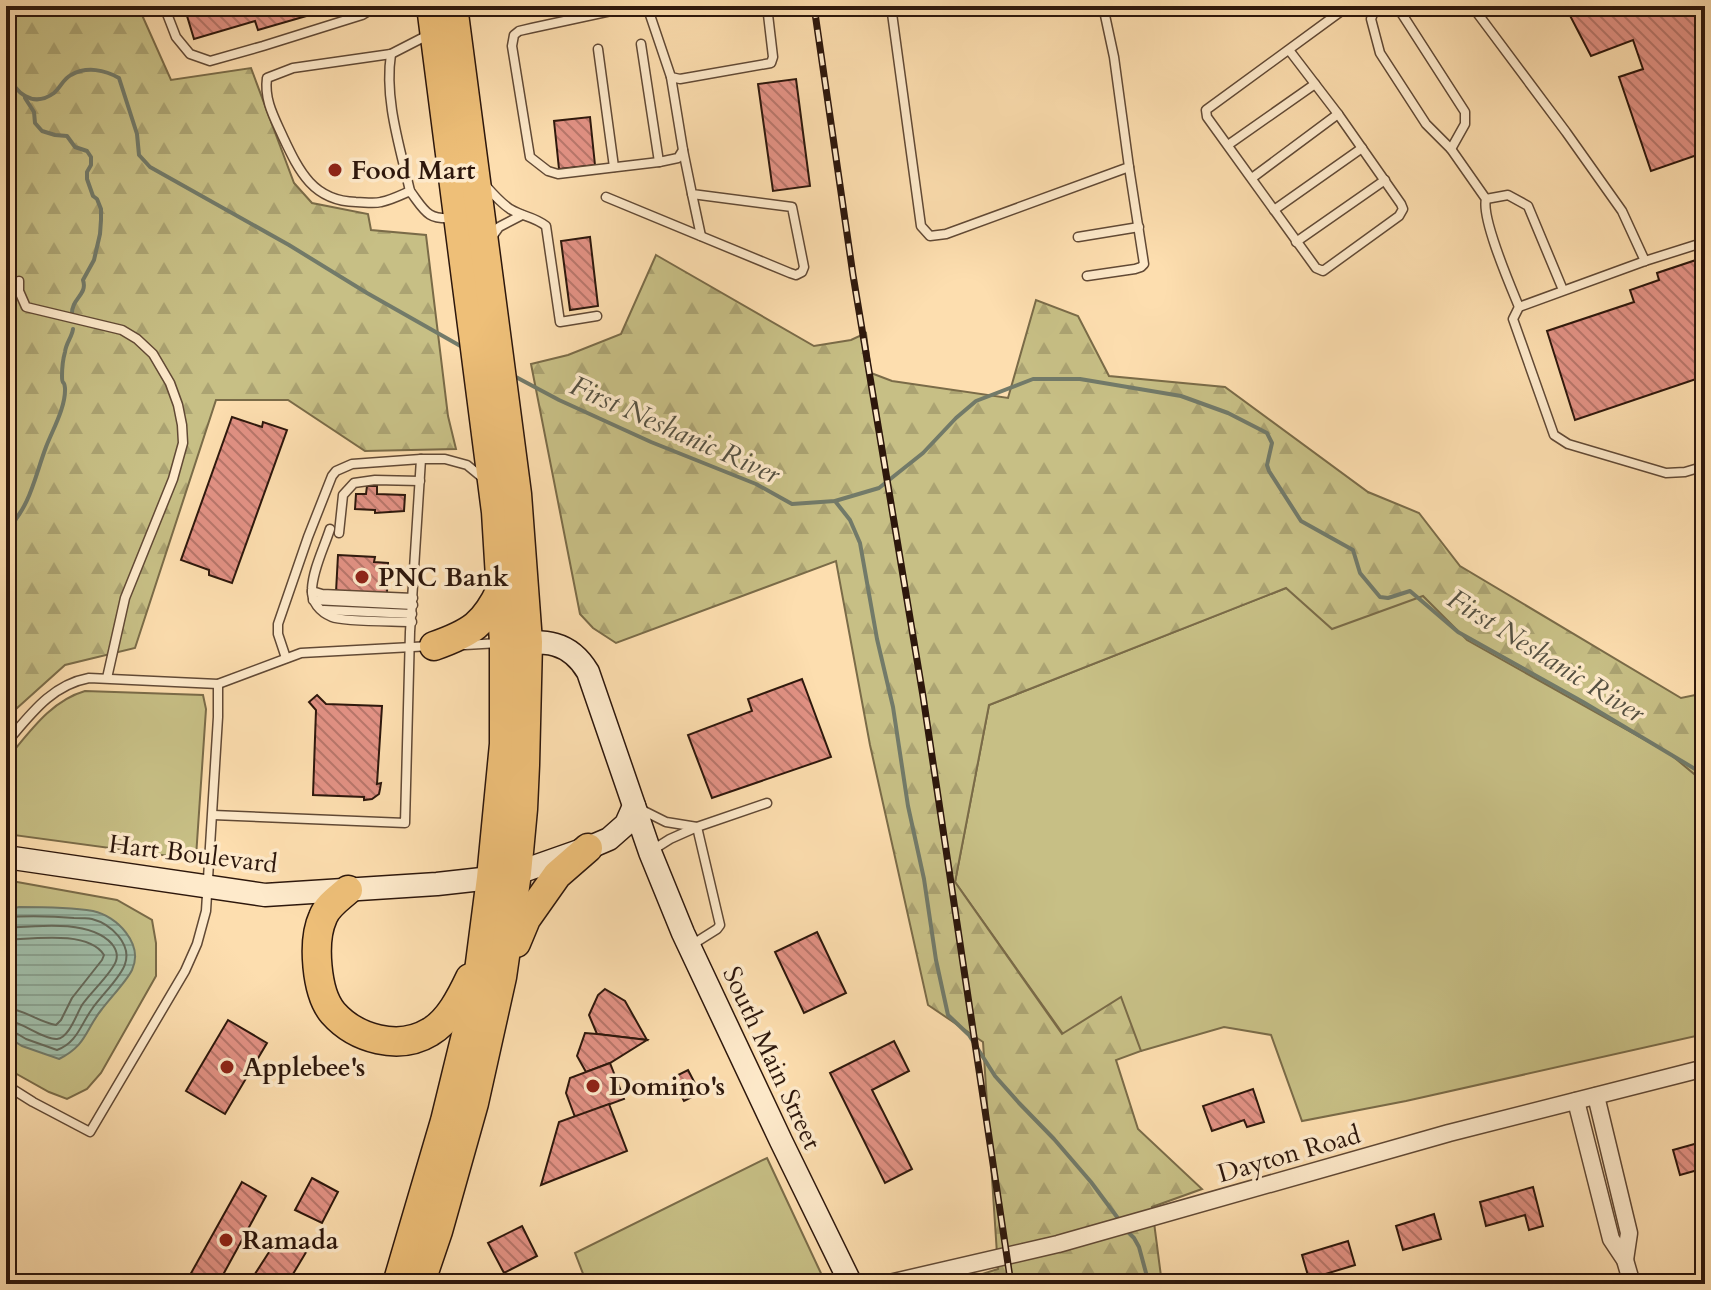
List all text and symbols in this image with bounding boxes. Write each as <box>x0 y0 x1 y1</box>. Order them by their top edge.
place label: Food Mart <box>351 153 476 188</box>
marker: Food Mart <box>326 161 344 179</box>
water label: First Neshanic River <box>564 367 787 494</box>
place label: PNC Bank <box>378 560 510 595</box>
marker: PNC Bank <box>353 568 371 586</box>
water label: First Neshanic River <box>1440 580 1652 732</box>
street label: Hart Boulevard <box>107 826 280 882</box>
street label: South Main Street <box>714 961 830 1155</box>
place label: Applebee's <box>243 1050 365 1085</box>
marker: Applebee's <box>218 1058 236 1076</box>
place label: Domino's <box>609 1069 725 1104</box>
marker: Domino's <box>584 1077 602 1095</box>
street label: Dayton Road <box>1213 1117 1365 1191</box>
place label: Ramada <box>242 1223 339 1258</box>
marker: Ramada <box>217 1231 235 1249</box>

